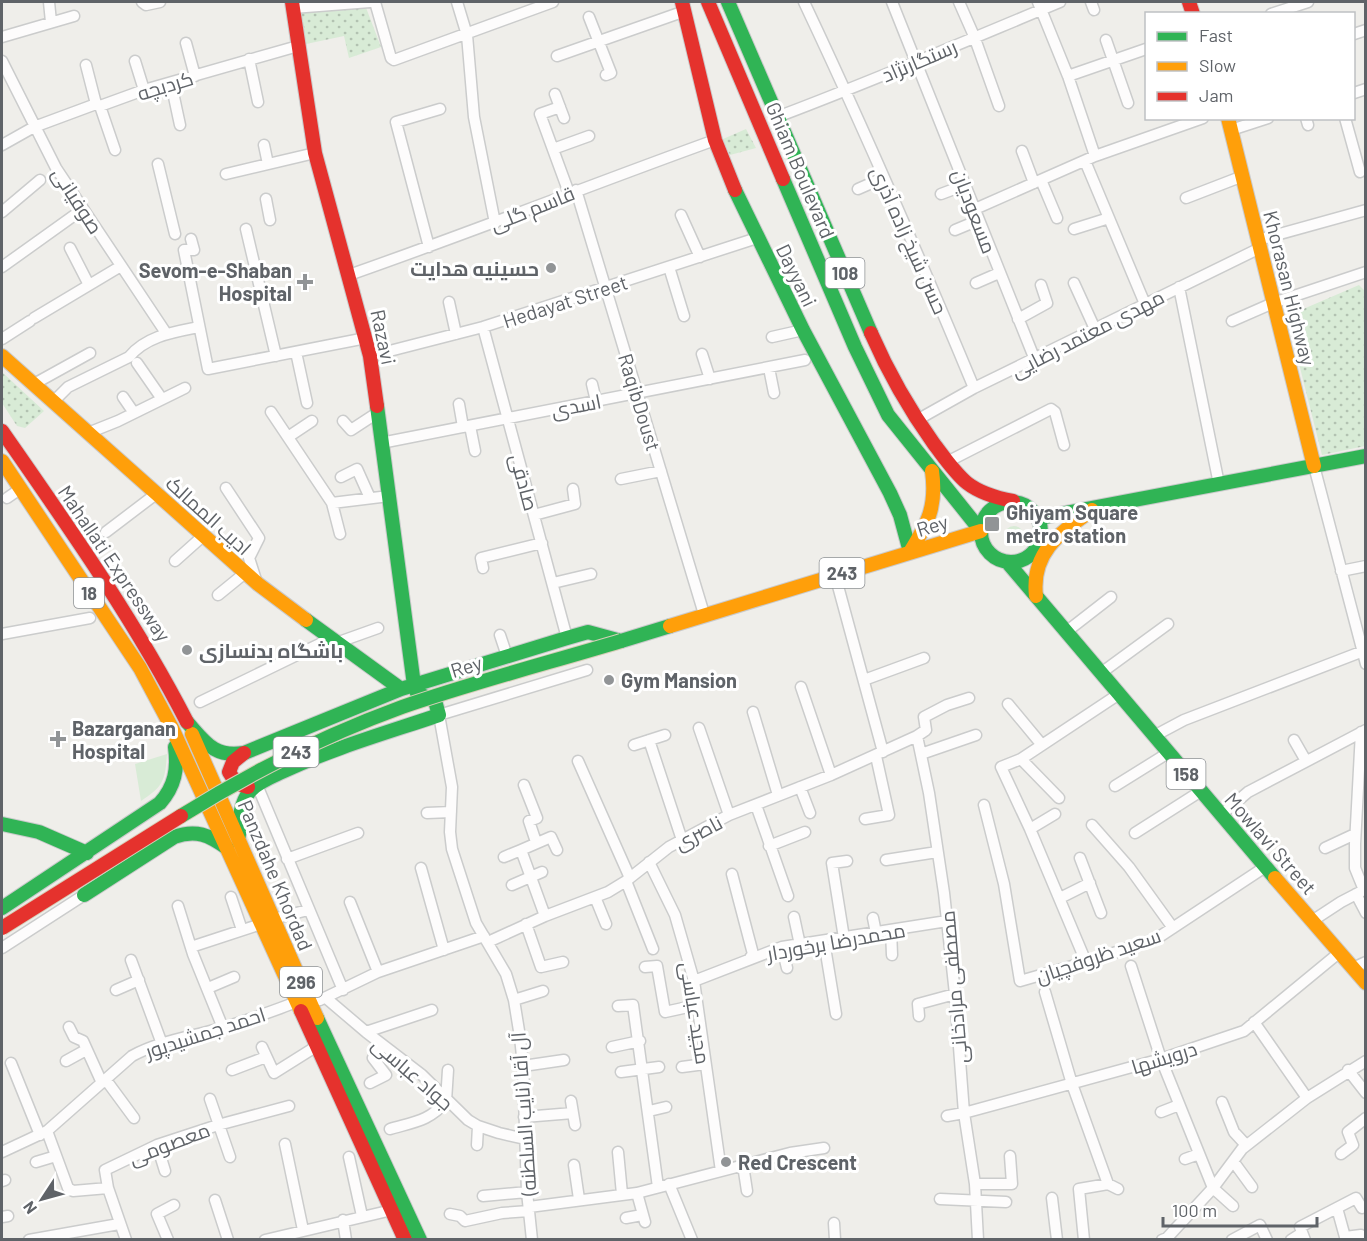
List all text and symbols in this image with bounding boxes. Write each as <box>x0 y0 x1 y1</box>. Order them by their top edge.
legend <box>1145 12 1355 120</box>
text: Fast <box>1199 24 1233 46</box>
street label: رستگارنژاد <box>878 33 961 87</box>
text: Slow <box>1199 54 1236 76</box>
street label: کردبچه <box>134 65 196 107</box>
text: Jam <box>1199 84 1233 106</box>
street label: Ghiam Boulevard <box>761 98 841 242</box>
street label: صوفیانی <box>46 162 108 239</box>
street label: حسن شیخ زاده آذری <box>864 162 953 319</box>
street label: مسعودیان <box>946 165 1002 257</box>
street label: قاسم گلی <box>486 180 579 239</box>
street label: Khorasan Highway <box>1259 208 1321 368</box>
street label: Dayyani <box>772 240 822 310</box>
place label: حسینیه هدایت <box>410 256 539 281</box>
place label: Sevom-e-Shaban Hospital <box>139 258 292 305</box>
road number: 108 <box>826 258 864 288</box>
marker: حسینیه هدایت <box>544 261 558 275</box>
street label: Hedayat Street <box>500 270 630 332</box>
marker: Sevom-e-Shaban Hospital <box>296 273 314 291</box>
street label: مهدی معتمد رضایی <box>1006 284 1169 384</box>
street label: Razavi <box>366 307 402 367</box>
street label: RaqibDoust <box>614 350 666 454</box>
street label: اسدی <box>549 388 603 424</box>
street label: صادقی <box>504 451 544 514</box>
street label: ادیب الممالک <box>161 471 257 559</box>
street label: Mahallati Expressway <box>54 480 176 646</box>
place label: Ghiyam Square metro station <box>1006 500 1138 547</box>
street label: Rey <box>913 509 951 541</box>
marker: Ghiyam Square metro station <box>983 515 1001 533</box>
road number: 243 <box>820 558 864 588</box>
road number: 18 <box>74 578 104 608</box>
place label: باشگاه بدنسازی <box>199 638 343 663</box>
marker: باشگاه بدنسازی <box>180 643 194 657</box>
street label: Rey <box>447 650 485 682</box>
place label: Gym Mansion <box>621 668 737 692</box>
marker: Gym Mansion <box>602 673 616 687</box>
place label: Bazarganan Hospital <box>72 716 176 763</box>
marker: Bazarganan Hospital <box>49 730 67 748</box>
road number: 243 <box>274 737 318 767</box>
road number: 158 <box>1166 759 1206 789</box>
street label: Mowlavi Street <box>1220 787 1322 899</box>
street label: Panzdahe Khordad <box>233 796 319 954</box>
street label: ناصری <box>670 809 727 856</box>
street label: مصطفی مرادخانی <box>934 909 974 1064</box>
street label: محمدرضا برخوردار <box>764 917 907 966</box>
street label: سعید ظروفچیان <box>1032 922 1164 990</box>
street label: مجید عباسی <box>674 960 716 1066</box>
road number: 296 <box>280 967 322 997</box>
street label: احمد جمشیدپور <box>141 1001 269 1065</box>
street label: جواد عباسی <box>366 1031 458 1116</box>
street label: آل آقا (نایب السلطنه) <box>505 1031 543 1198</box>
street label: درویشها <box>1128 1036 1200 1080</box>
street label: معصومی <box>125 1117 214 1171</box>
place label: Red Crescent <box>738 1150 857 1174</box>
marker: Red Crescent <box>719 1155 733 1169</box>
north arrow <box>12 1169 72 1229</box>
scale bar <box>1163 1190 1318 1228</box>
text: N <box>19 1198 40 1218</box>
text: 100 m <box>1172 1199 1217 1221</box>

